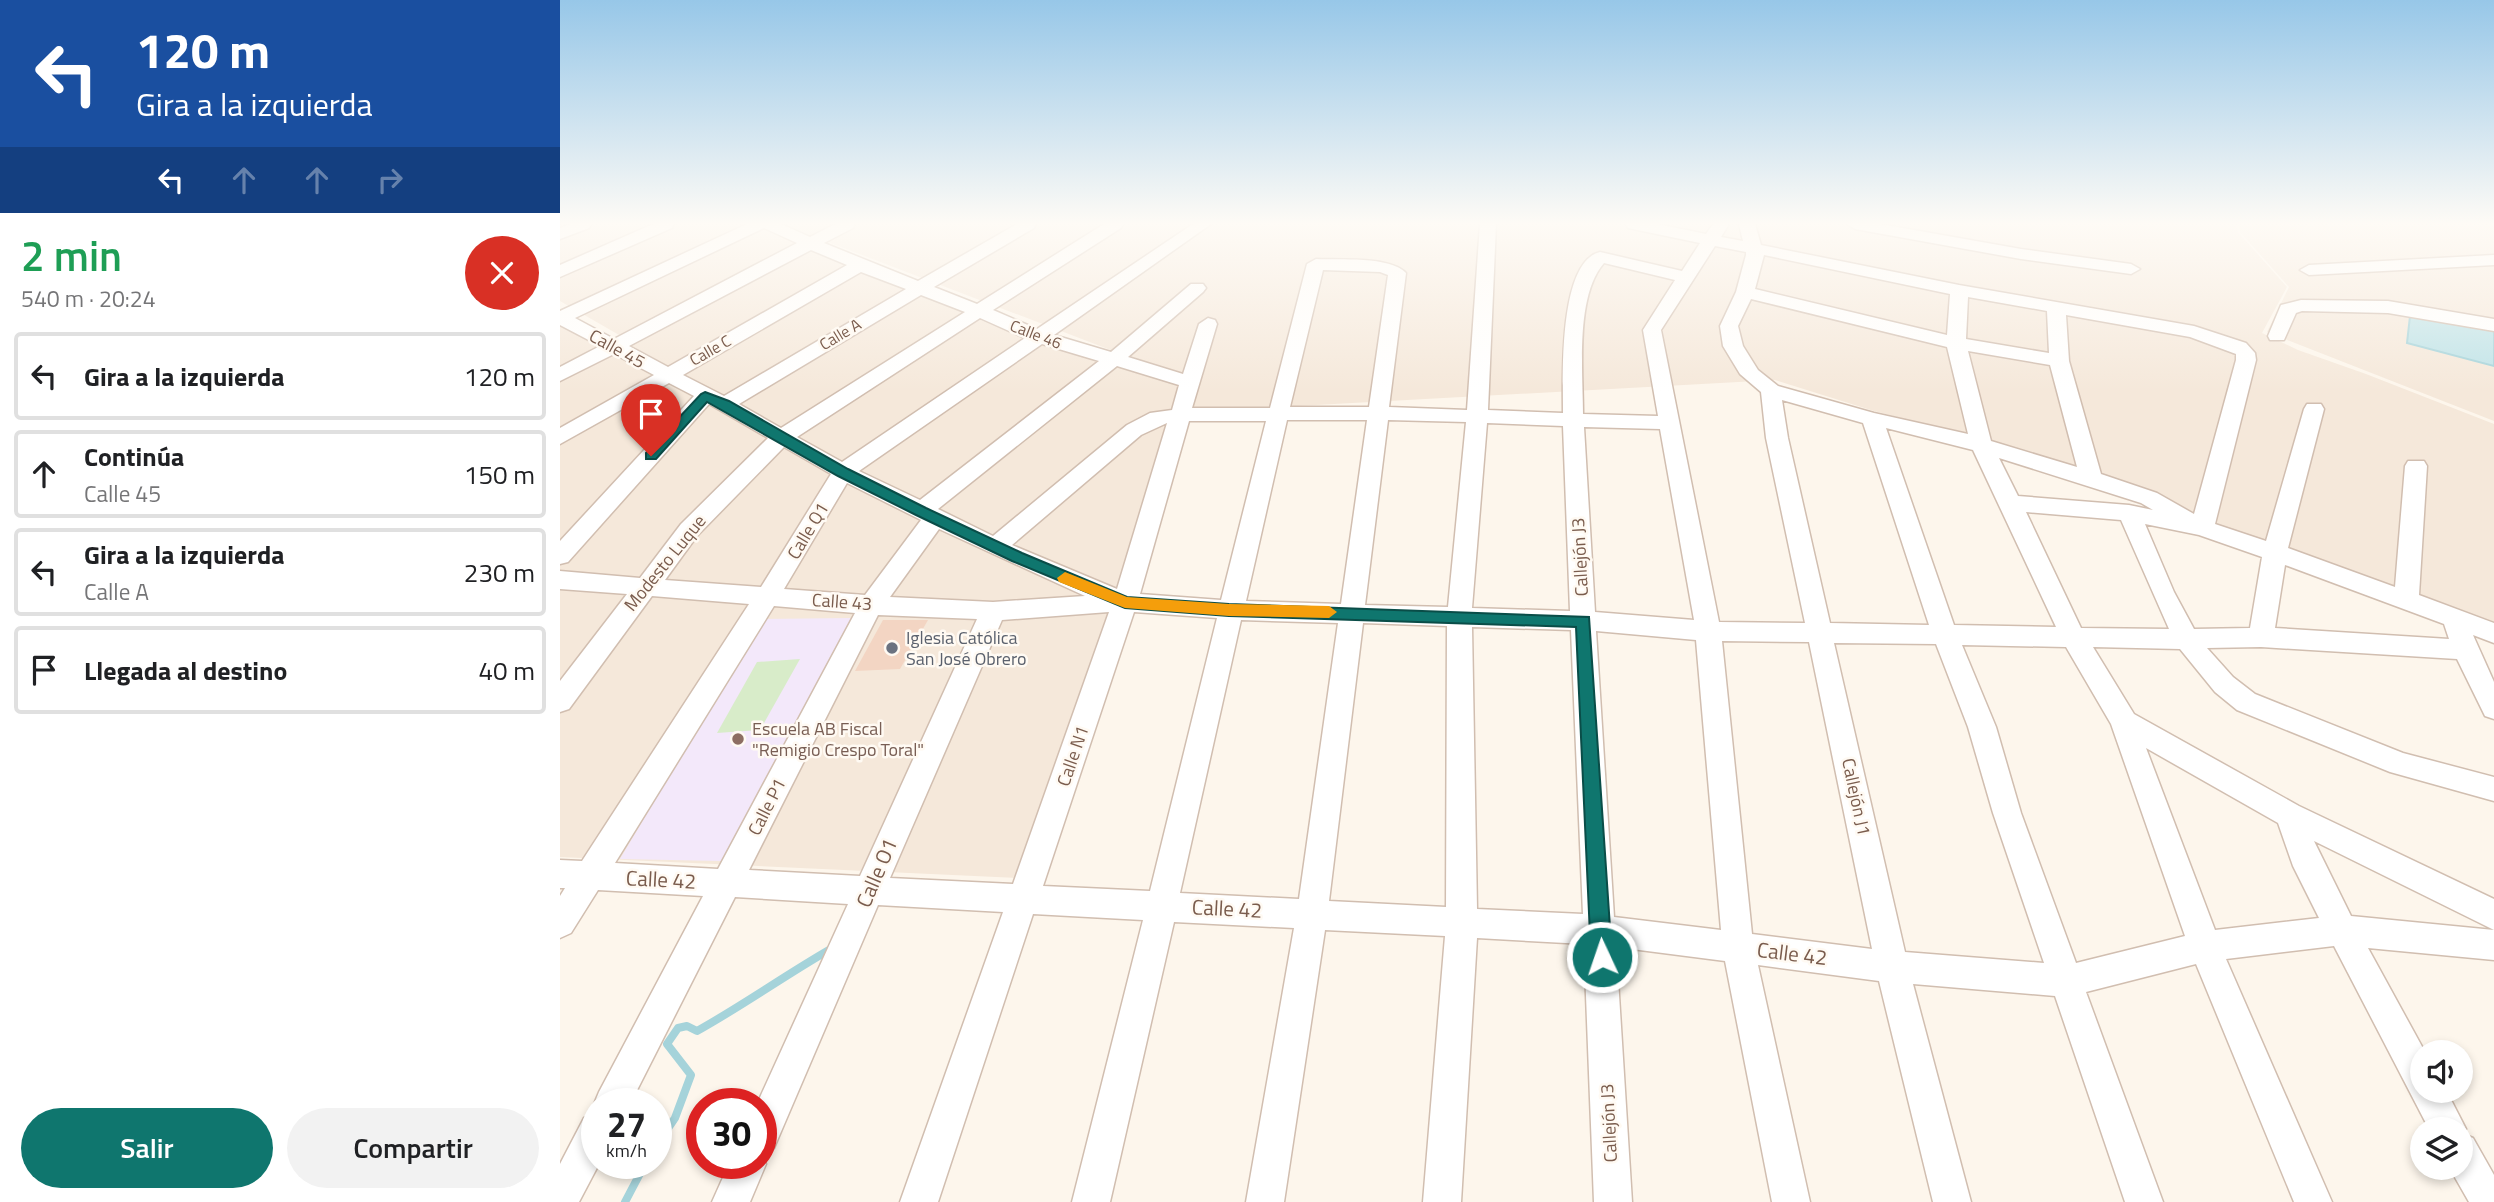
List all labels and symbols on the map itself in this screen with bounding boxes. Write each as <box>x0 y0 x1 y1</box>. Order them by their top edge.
street label: Calle A <box>814 312 866 356</box>
street label: Calle 46 <box>1007 313 1065 355</box>
street label: Calle 45 <box>584 322 650 375</box>
street label: Calle C <box>685 328 735 371</box>
pin <box>621 384 681 456</box>
street label: Calle Q1 <box>780 497 835 564</box>
street label: Modesto Luque <box>617 509 712 617</box>
street label: Callejón J3 <box>1564 517 1595 597</box>
street label: Calle 43 <box>811 586 873 617</box>
place label: Iglesia Católica San José Obrero <box>906 624 1026 672</box>
marker: Iglesia Católica San José Obrero <box>884 640 900 656</box>
place label: Escuela AB Fiscal "Remigio Crespo Toral" <box>752 715 924 763</box>
street label: Calle N1 <box>1050 722 1095 790</box>
marker: Escuela AB Fiscal "Remigio Crespo Toral" <box>730 731 746 747</box>
street label: Callejón J1 <box>1835 756 1878 838</box>
street label: Calle P1 <box>741 773 792 840</box>
street label: Calle O1 <box>847 833 905 912</box>
street label: Calle 42 <box>625 861 697 897</box>
street label: Calle 42 <box>1191 890 1263 926</box>
position arrow <box>1565 920 1639 994</box>
street label: Calle 42 <box>1755 933 1829 973</box>
street label: Callejón J3 <box>1593 1083 1624 1163</box>
speed limit sign: 30 <box>686 1088 777 1179</box>

